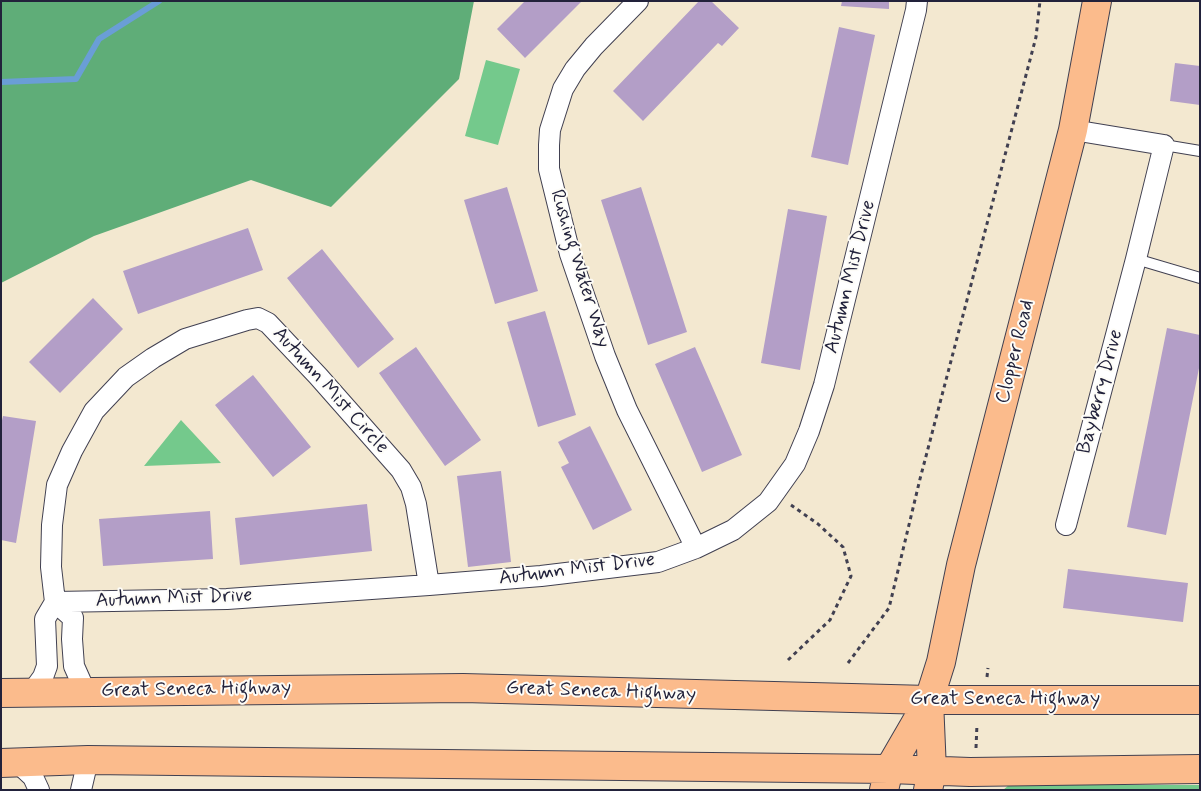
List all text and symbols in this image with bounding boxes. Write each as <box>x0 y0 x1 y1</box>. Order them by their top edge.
street label: Rushing Water Way <box>544 187 614 351</box>
street label: Autumn Mist Drive <box>820 198 882 356</box>
street label: Clopper Road <box>991 298 1041 406</box>
street label: Autumn Mist Circle <box>267 323 393 459</box>
street label: Bayberry Drive <box>1073 327 1129 457</box>
street label: Autumn Mist Drive <box>498 549 656 591</box>
street label: Autumn Mist Drive <box>95 584 253 614</box>
street label: Great Seneca Highway <box>101 676 291 704</box>
street label: Great Seneca Highway <box>506 677 696 707</box>
street label: Great Seneca Highway <box>910 688 1100 712</box>

